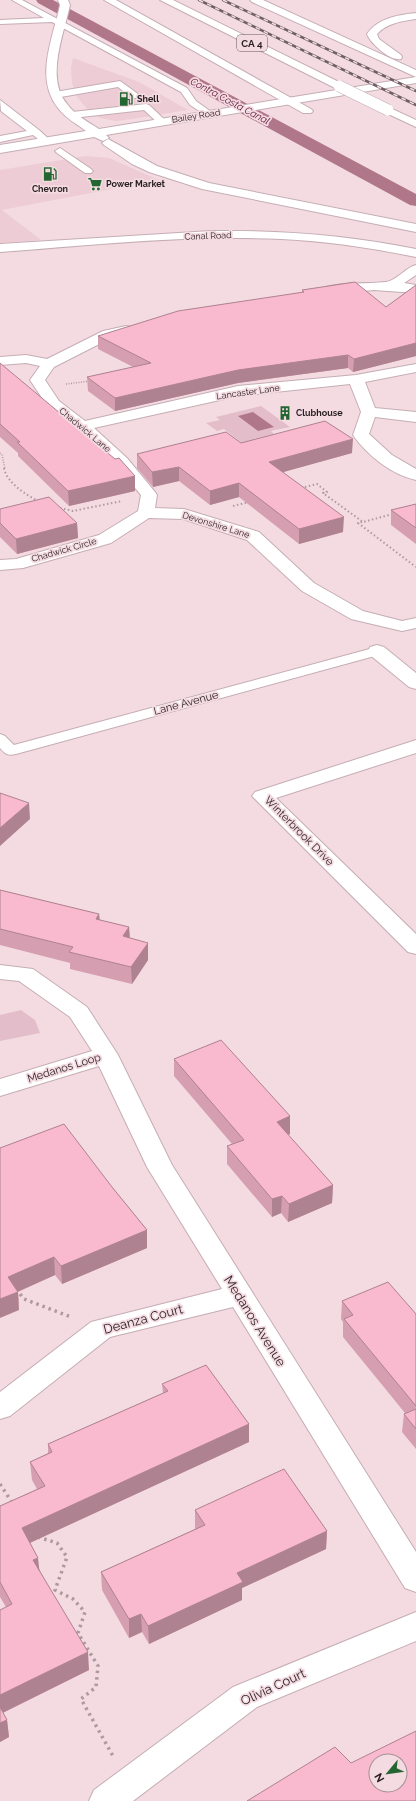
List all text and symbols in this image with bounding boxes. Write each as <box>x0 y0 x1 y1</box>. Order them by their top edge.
road number: CA 4 <box>237 35 267 51</box>
water label: Contra Costa Canal <box>189 75 272 127</box>
fuel station icon: Shell <box>118 91 134 107</box>
place label: Shell <box>137 94 159 104</box>
street label: Bailey Road <box>171 107 221 125</box>
fuel station icon: Chevron <box>42 166 58 182</box>
supermarket icon: Power Market <box>87 176 103 192</box>
place label: Power Market <box>106 179 166 189</box>
place label: Chevron <box>32 184 68 194</box>
street label: Canal Road <box>184 230 232 242</box>
street label: Lancaster Lane <box>216 383 281 401</box>
building icon: Clubhouse <box>277 405 293 421</box>
street label: Chadwick Lane <box>57 406 113 455</box>
place label: Clubhouse <box>296 408 343 418</box>
street label: Devonshire Lane <box>181 510 251 540</box>
street label: Chadwick Circle <box>30 536 98 564</box>
street label: Lane Avenue <box>152 688 220 718</box>
street label: Winterbrook Drive <box>262 794 337 869</box>
street label: Medanos Loop <box>26 1051 102 1085</box>
street label: Medanos Avenue <box>221 1273 289 1369</box>
street label: Deanza Court <box>102 1301 185 1337</box>
street label: Olivia Court <box>238 1665 308 1709</box>
north arrow <box>368 1753 408 1793</box>
text: N <box>372 1771 387 1784</box>

